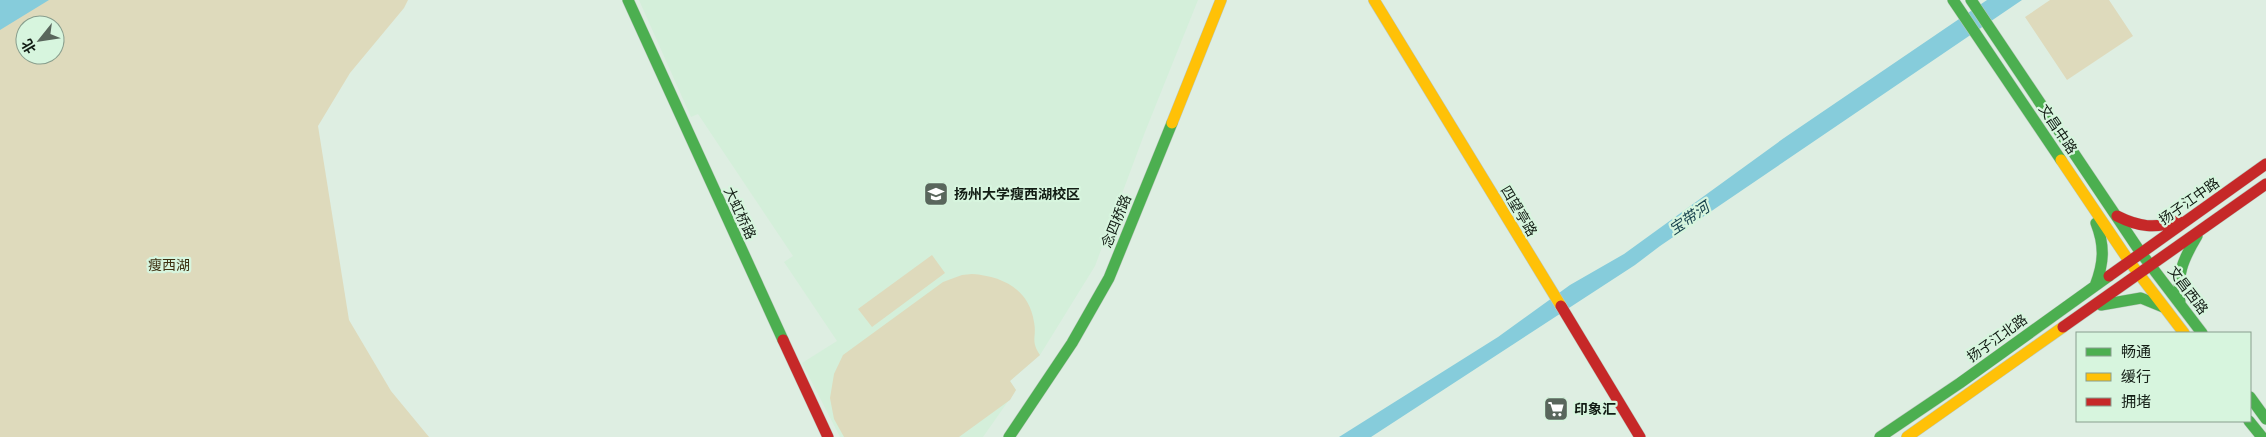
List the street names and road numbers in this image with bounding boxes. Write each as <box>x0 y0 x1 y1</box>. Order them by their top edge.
street label: 文昌中路 <box>2035 101 2081 157</box>
street label: 扬子江中路 <box>2155 174 2223 228</box>
street label: 四望亭路 <box>1497 182 1541 240</box>
street label: 大虹桥路 <box>720 184 760 242</box>
street label: 念四桥路 <box>1097 192 1135 250</box>
street label: 文昌西路 <box>2164 262 2212 318</box>
street label: 扬子江北路 <box>1963 310 2031 366</box>

